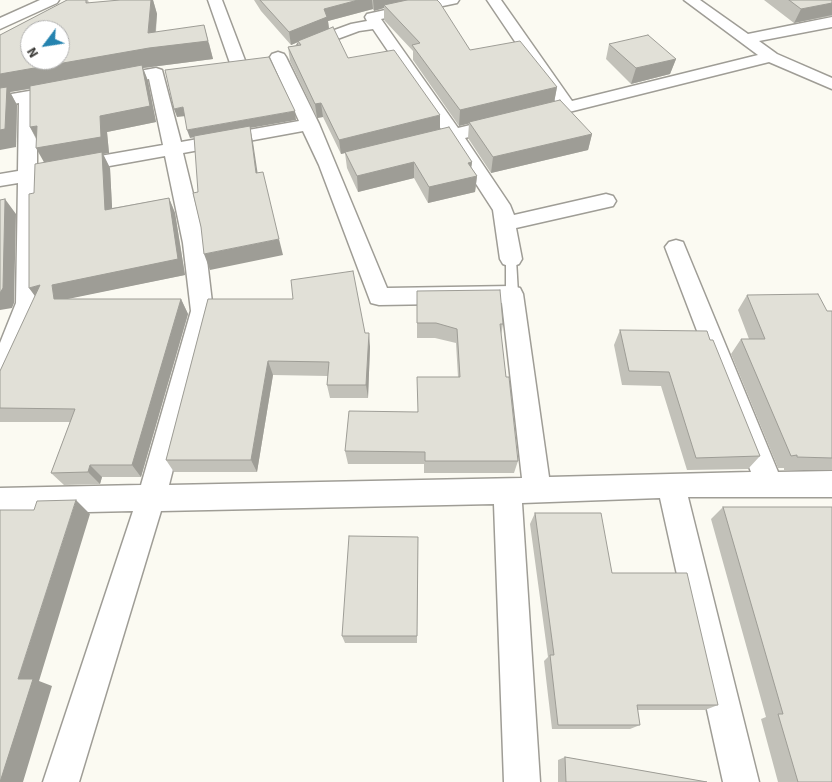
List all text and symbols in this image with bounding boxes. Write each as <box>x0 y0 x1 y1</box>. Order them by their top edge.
north arrow <box>20 20 70 70</box>
text: N <box>22 43 44 61</box>

